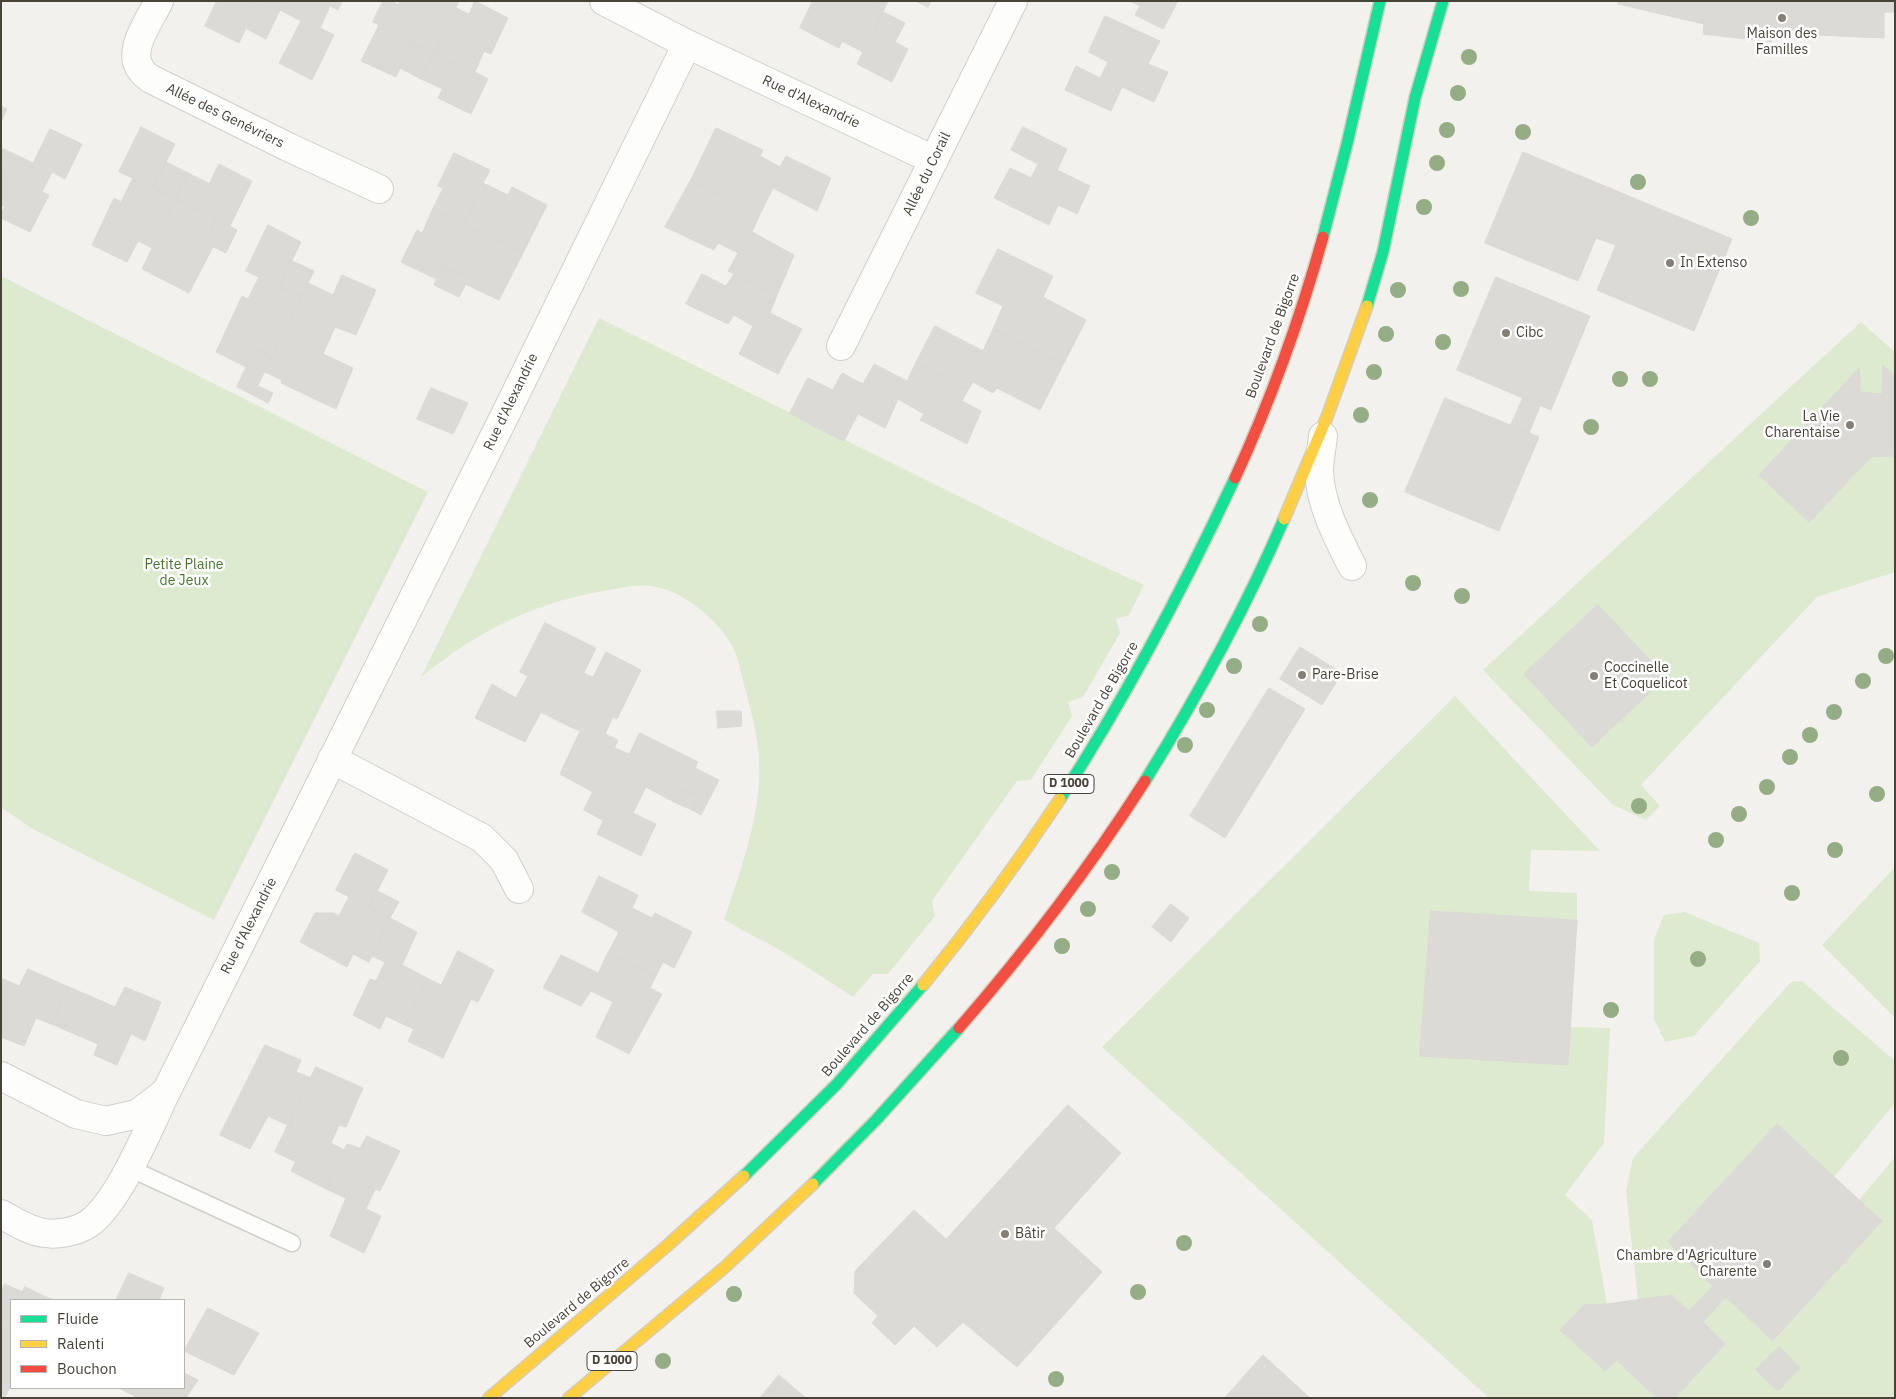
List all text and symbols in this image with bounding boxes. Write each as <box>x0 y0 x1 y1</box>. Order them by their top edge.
marker: Maison des Familles <box>1776 12 1788 24</box>
place label: Maison des Familles <box>1747 26 1817 58</box>
street label: Rue d'Alexandrie <box>759 72 863 132</box>
street label: Allée des Genévriers <box>163 80 287 152</box>
street label: Allée du Corail <box>900 129 954 219</box>
place label: In Extenso <box>1680 255 1747 271</box>
marker: In Extenso <box>1664 257 1676 269</box>
street label: Boulevard de Bigorre <box>1243 271 1303 401</box>
place label: Cibc <box>1516 325 1543 341</box>
marker: Cibc <box>1500 327 1512 339</box>
street label: Rue d'Alexandrie <box>480 351 542 453</box>
place label: La Vie Charentaise <box>1765 409 1840 442</box>
marker: La Vie Charentaise <box>1844 419 1856 431</box>
park label: Petite Plaine de Jeux <box>144 557 224 590</box>
street label: Boulevard de Bigorre <box>1062 639 1142 761</box>
place label: Coccinelle Et Coquelicot <box>1604 660 1688 692</box>
place label: Pare-Brise <box>1312 667 1379 683</box>
marker: Pare-Brise <box>1296 669 1308 681</box>
marker: Coccinelle Et Coquelicot <box>1588 670 1600 682</box>
road number: D 1000 <box>1044 774 1094 794</box>
street label: Rue d'Alexandrie <box>217 875 281 977</box>
street label: Boulevard de Bigorre <box>818 970 918 1080</box>
place label: Bâtir <box>1015 1226 1045 1242</box>
marker: Bâtir <box>999 1228 1011 1240</box>
place label: Chambre d'Agriculture Charente <box>1616 1248 1757 1280</box>
street label: Boulevard de Bigorre <box>521 1254 633 1352</box>
marker: Chambre d'Agriculture Charente <box>1761 1258 1773 1270</box>
legend <box>10 1299 185 1389</box>
text: Fluide <box>57 1309 99 1328</box>
text: Ralenti <box>57 1334 104 1353</box>
road number: D 1000 <box>587 1352 637 1370</box>
text: Bouchon <box>57 1359 117 1378</box>

